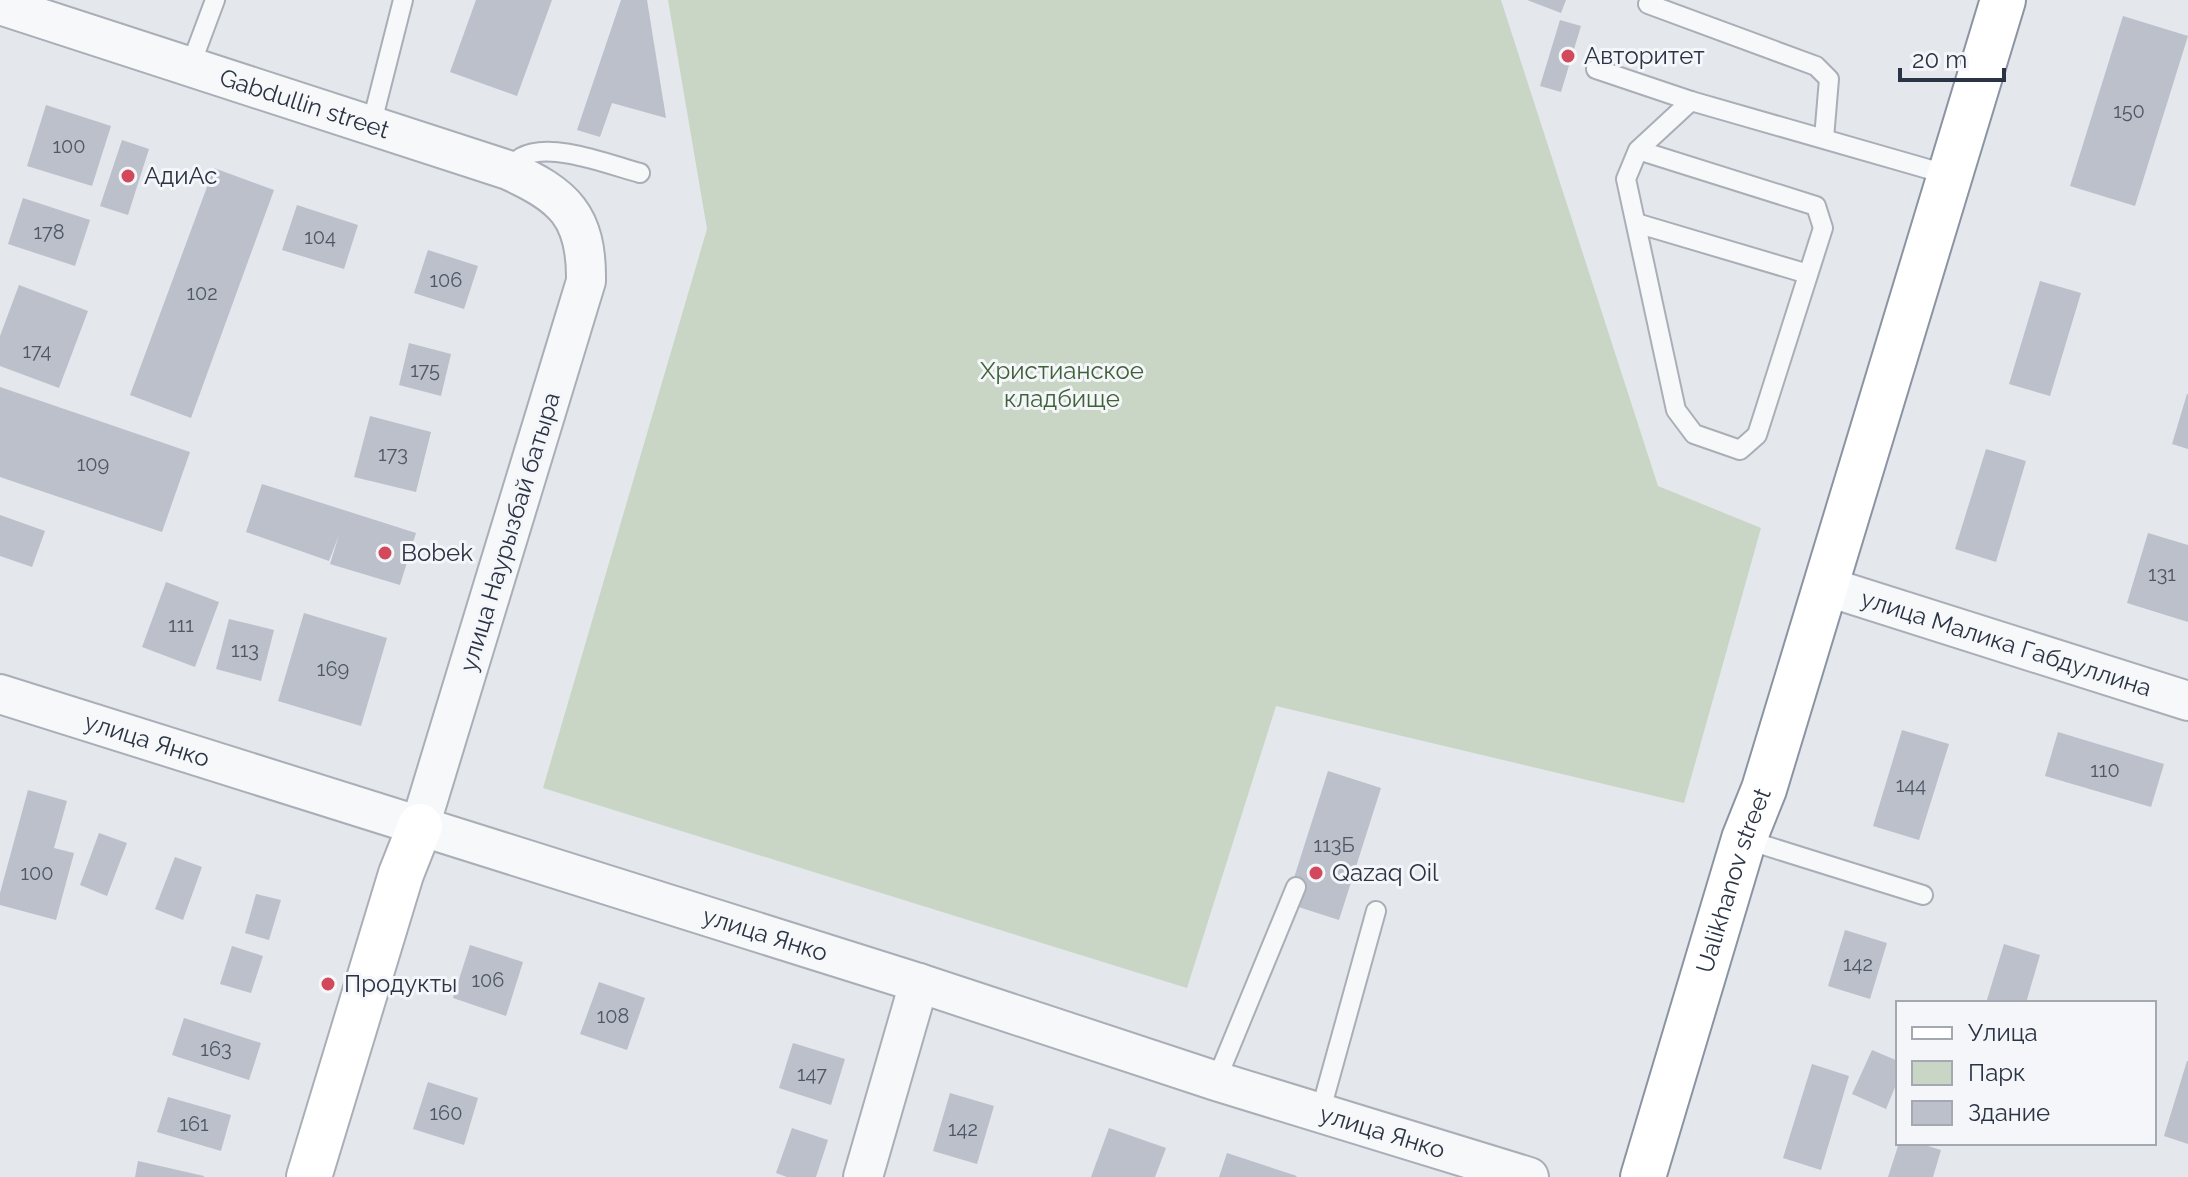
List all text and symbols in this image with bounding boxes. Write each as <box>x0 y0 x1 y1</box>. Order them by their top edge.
scale bar <box>1900 32 2004 82</box>
place label: Авторитет <box>1584 41 1705 70</box>
text: 20 m <box>1912 45 1967 74</box>
marker: Авторитет <box>1559 47 1577 65</box>
street label: Gabdullin street <box>216 62 393 144</box>
house number: 150 <box>2113 99 2145 123</box>
house number: 100 <box>52 134 86 158</box>
place label: АдиАс <box>144 161 217 190</box>
marker: АдиАс <box>119 167 137 185</box>
house number: 178 <box>33 220 65 244</box>
house number: 104 <box>304 225 336 249</box>
house number: 106 <box>430 268 462 292</box>
house number: 102 <box>186 281 218 305</box>
house number: 174 <box>22 339 52 363</box>
park label: Христианское кладбище <box>980 356 1144 413</box>
house number: 175 <box>410 358 440 382</box>
street label: улица Наурызбай батыра <box>453 389 566 675</box>
house number: 173 <box>378 442 408 466</box>
house number: 109 <box>77 452 109 476</box>
place label: Bobek <box>401 538 473 567</box>
marker: Bobek <box>376 544 394 562</box>
house number: 131 <box>2148 562 2176 586</box>
street label: улица Малика Габдуллина <box>1857 583 2155 702</box>
house number: 111 <box>168 613 194 637</box>
house number: 113 <box>231 638 259 662</box>
house number: 169 <box>317 657 349 681</box>
street label: улица Янко <box>81 706 213 773</box>
house number: 110 <box>2090 758 2120 782</box>
house number: 144 <box>1896 773 1926 797</box>
street label: Ualikhanov street <box>1690 784 1777 976</box>
house number: 113Б <box>1314 833 1354 857</box>
place label: Qazaq Oil <box>1332 858 1439 887</box>
house number: 100 <box>20 861 54 885</box>
marker: Qazaq Oil <box>1307 864 1325 882</box>
street label: улица Янко <box>699 901 831 967</box>
house number: 142 <box>1843 952 1873 976</box>
house number: 106 <box>472 968 504 992</box>
place label: Продукты <box>344 969 457 998</box>
marker: Продукты <box>319 975 337 993</box>
legend <box>1896 1001 2156 1145</box>
house number: 108 <box>597 1004 629 1028</box>
text: Улица <box>1968 1018 2038 1047</box>
house number: 163 <box>200 1037 232 1061</box>
text: Парк <box>1968 1058 2026 1087</box>
house number: 147 <box>797 1062 827 1086</box>
text: Здание <box>1968 1098 2050 1127</box>
street label: улица Янко <box>1316 1099 1449 1164</box>
house number: 160 <box>430 1101 462 1125</box>
house number: 161 <box>179 1112 209 1136</box>
house number: 142 <box>948 1117 978 1141</box>

